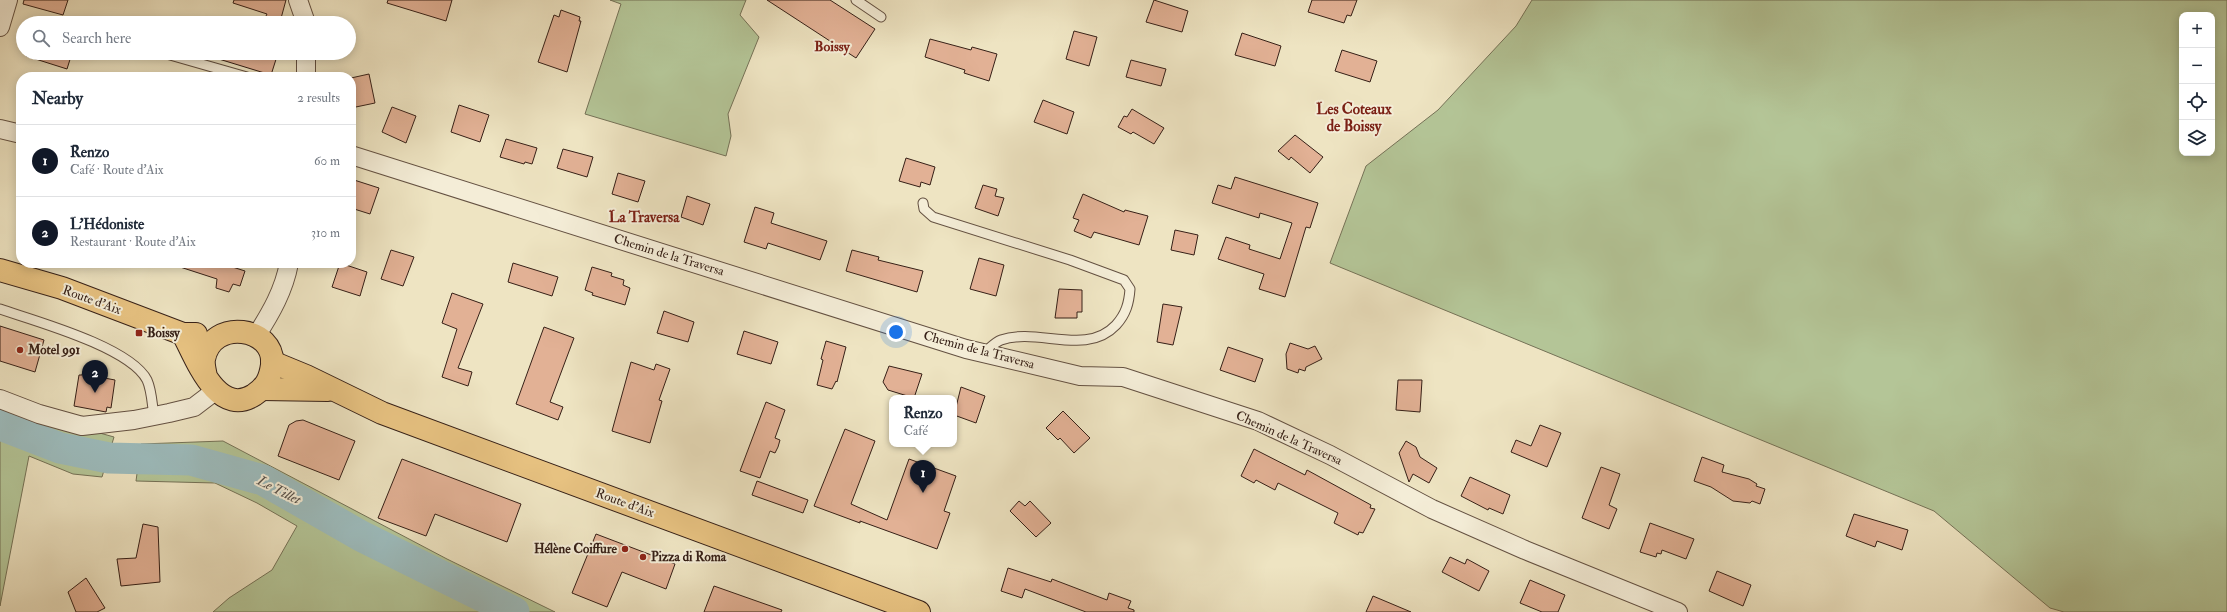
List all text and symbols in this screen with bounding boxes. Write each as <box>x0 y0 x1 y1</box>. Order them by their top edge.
map controls <box>2179 12 2215 156</box>
button: + <box>2179 12 2215 48</box>
search box <box>16 16 356 60</box>
icon: search <box>30 27 52 49</box>
text: Search here <box>62 29 131 48</box>
district label: Boissy <box>814 38 851 56</box>
button: − <box>2179 48 2215 84</box>
button: locate <box>2179 84 2215 120</box>
text: Nearby <box>32 88 83 109</box>
text: 2 results <box>297 90 340 106</box>
district label: Les Coteaux de Boissy <box>1316 100 1392 137</box>
button: layers <box>2179 120 2215 156</box>
text: Renzo <box>70 143 109 162</box>
text: 1 <box>43 153 47 169</box>
text: 60 m <box>314 153 340 169</box>
text: Café · Route d'Aix <box>70 162 164 178</box>
district label: La Traversa <box>609 208 680 227</box>
text: L'Hédoniste <box>70 215 144 234</box>
text: 2 <box>42 225 48 241</box>
text: 310 m <box>311 225 340 241</box>
street label: Chemin de la Traversa <box>612 231 727 280</box>
text: Restaurant · Route d'Aix <box>70 234 196 250</box>
street label: Route d'Aix <box>61 282 124 318</box>
your location <box>886 322 906 342</box>
place label: Boissy <box>147 325 181 342</box>
street label: Chemin de la Traversa <box>922 327 1037 373</box>
marker: Boissy <box>134 328 144 338</box>
place label: Motel 991 <box>27 342 81 358</box>
marker: Motel 991 <box>15 345 25 355</box>
pin: 2 <box>82 360 108 393</box>
popup <box>889 395 957 447</box>
text: Renzo <box>903 404 943 423</box>
street label: Chemin de la Traversa <box>1233 407 1345 469</box>
text: Café <box>903 423 928 439</box>
pin: 1 <box>910 460 936 493</box>
water label: Le Tillet <box>253 471 305 509</box>
street label: Route d'Aix <box>594 485 657 521</box>
place label: Hélène Coiffure <box>534 541 618 557</box>
marker: Hélène Coiffure <box>620 544 630 554</box>
place label: Pizza di Roma <box>651 549 727 565</box>
marker: Pizza di Roma <box>638 552 648 562</box>

